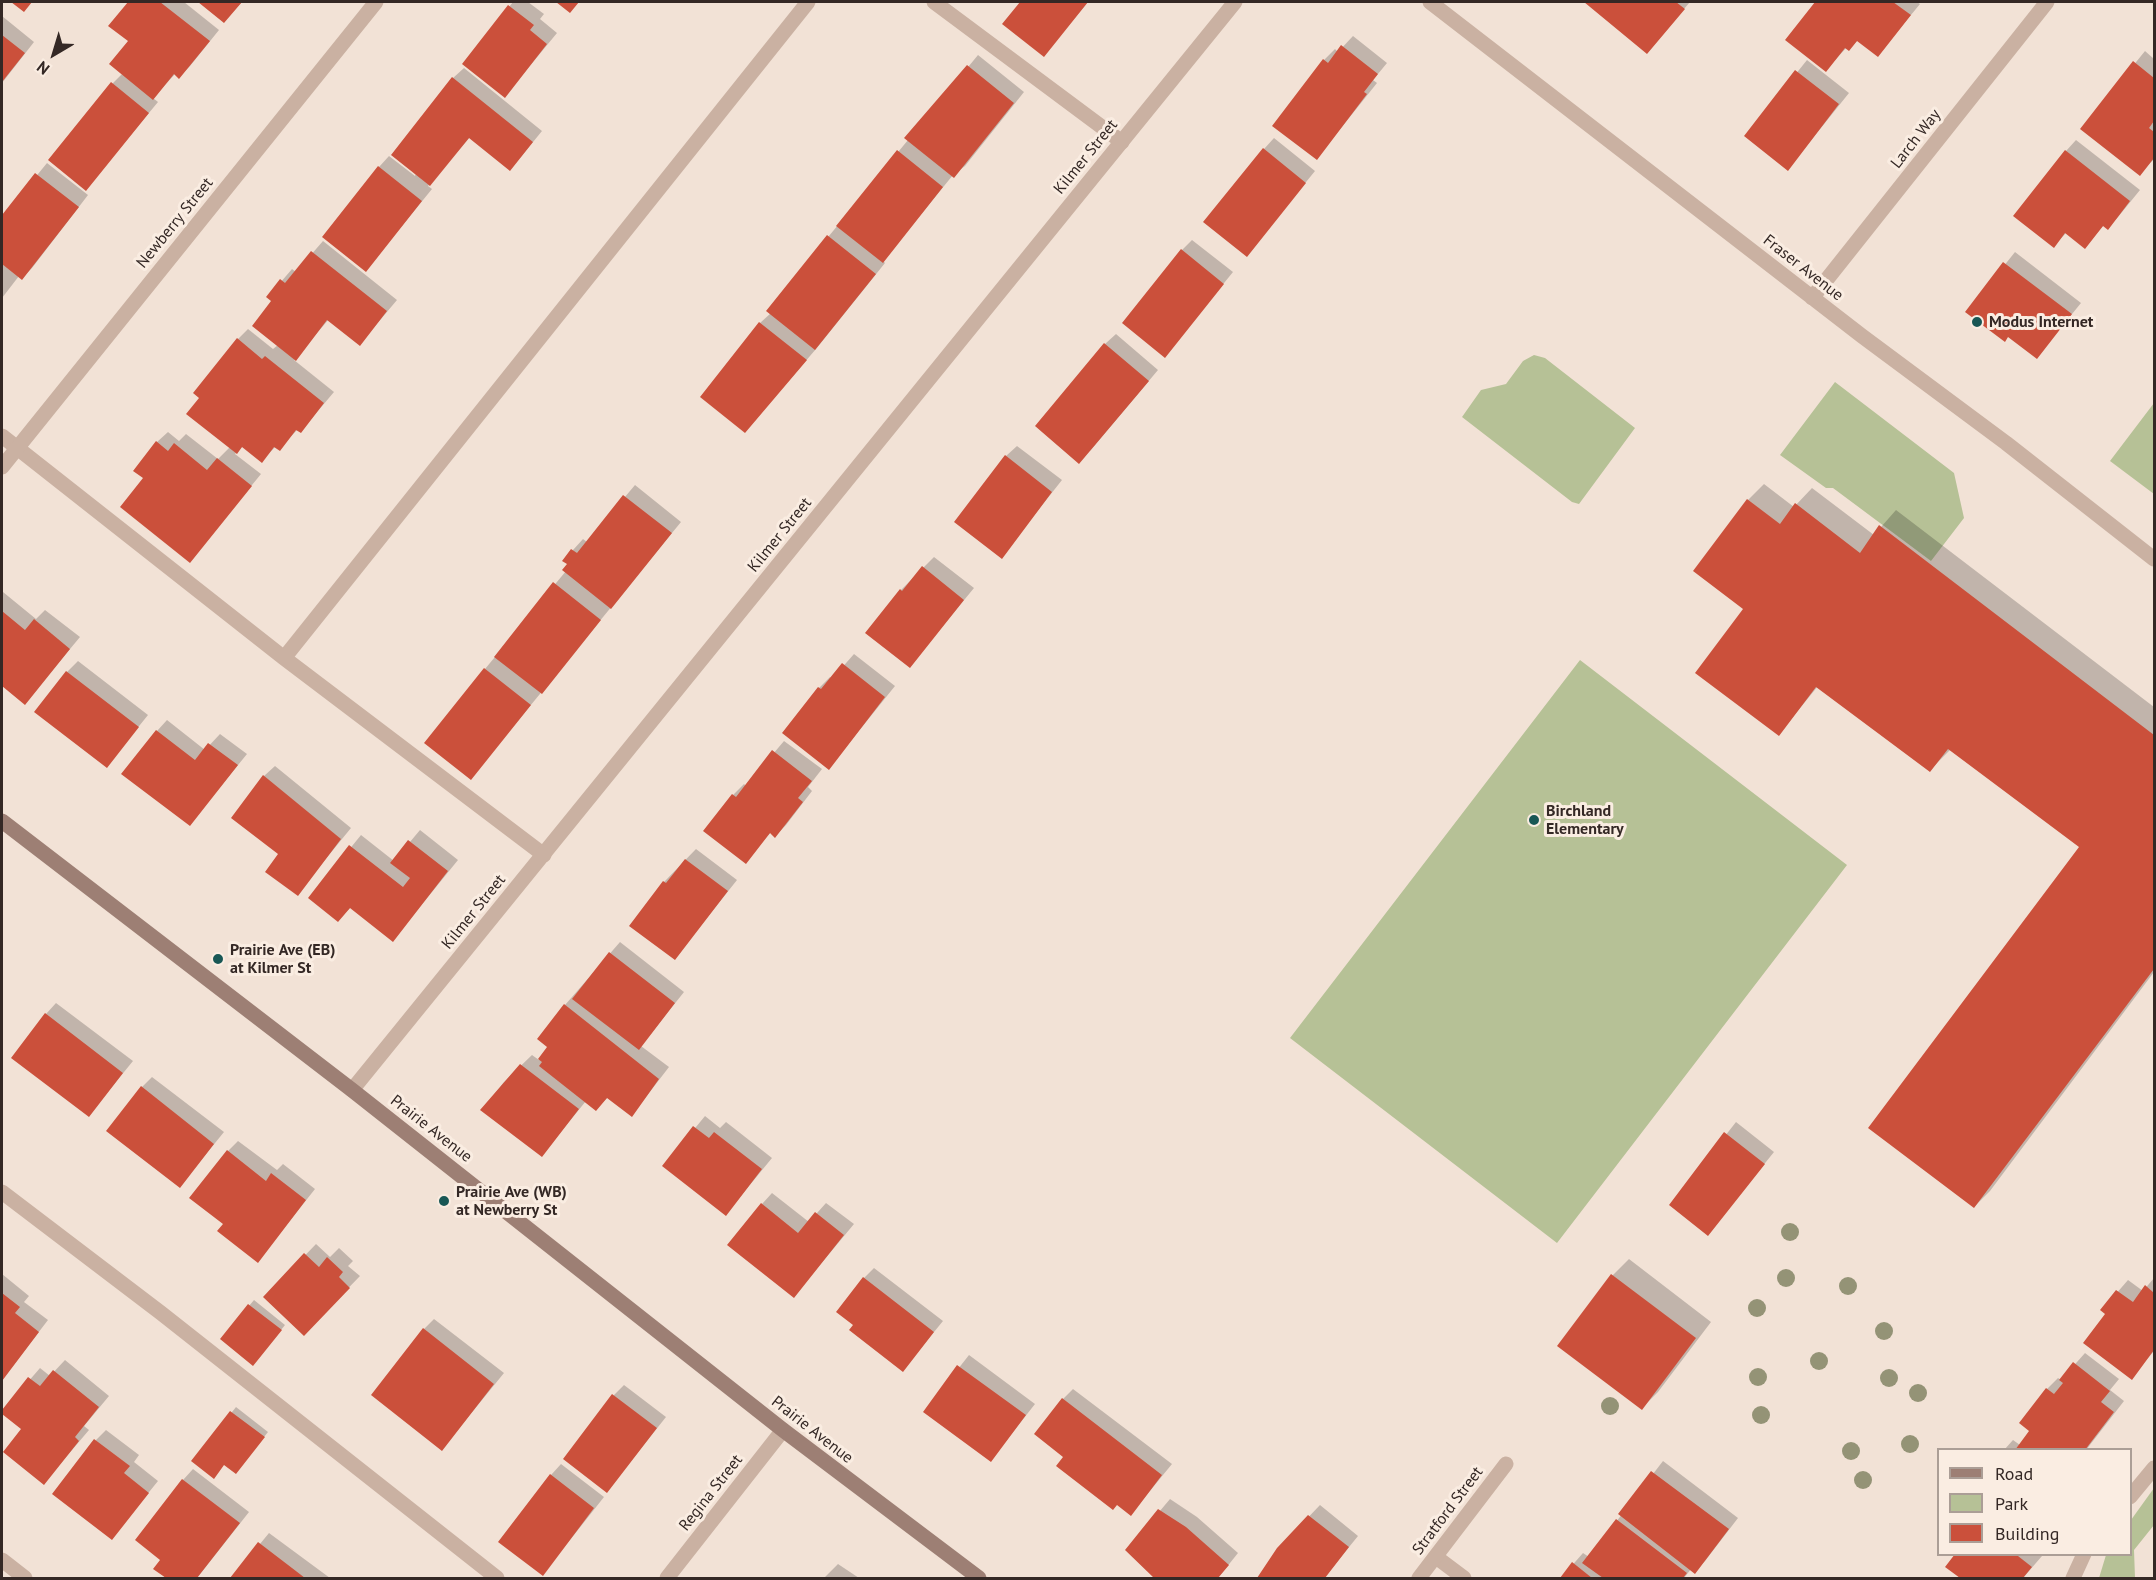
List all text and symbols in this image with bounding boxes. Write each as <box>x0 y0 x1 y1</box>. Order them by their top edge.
north arrow <box>24 24 84 84</box>
text: N <box>33 57 53 79</box>
street label: Larch Way <box>1887 106 1945 172</box>
street label: Kilmer Street <box>1050 116 1122 198</box>
street label: Newberry Street <box>133 174 217 272</box>
street label: Fraser Avenue <box>1759 231 1847 305</box>
place label: Modus Internet <box>1989 312 2093 332</box>
marker: Modus Internet <box>1970 315 1984 329</box>
street label: Kilmer Street <box>744 494 816 576</box>
place label: Birchland Elementary <box>1546 801 1624 839</box>
marker: Birchland Elementary <box>1527 813 1541 827</box>
street label: Kilmer Street <box>438 871 510 953</box>
place label: Prairie Ave (EB) at Kilmer St <box>230 940 335 978</box>
marker: Prairie Ave (EB) at Kilmer St <box>211 952 225 966</box>
street label: Prairie Avenue <box>386 1091 476 1167</box>
place label: Prairie Ave (WB) at Newberry St <box>456 1182 567 1220</box>
marker: Prairie Ave (WB) at Newberry St <box>437 1194 451 1208</box>
street label: Prairie Avenue <box>767 1392 857 1468</box>
legend <box>1937 1448 2132 1556</box>
street label: Regina Street <box>675 1451 747 1535</box>
text: Road <box>1995 1462 2033 1485</box>
street label: Stratford Street <box>1409 1463 1487 1559</box>
text: Park <box>1995 1492 2028 1515</box>
text: Building <box>1995 1522 2059 1545</box>

